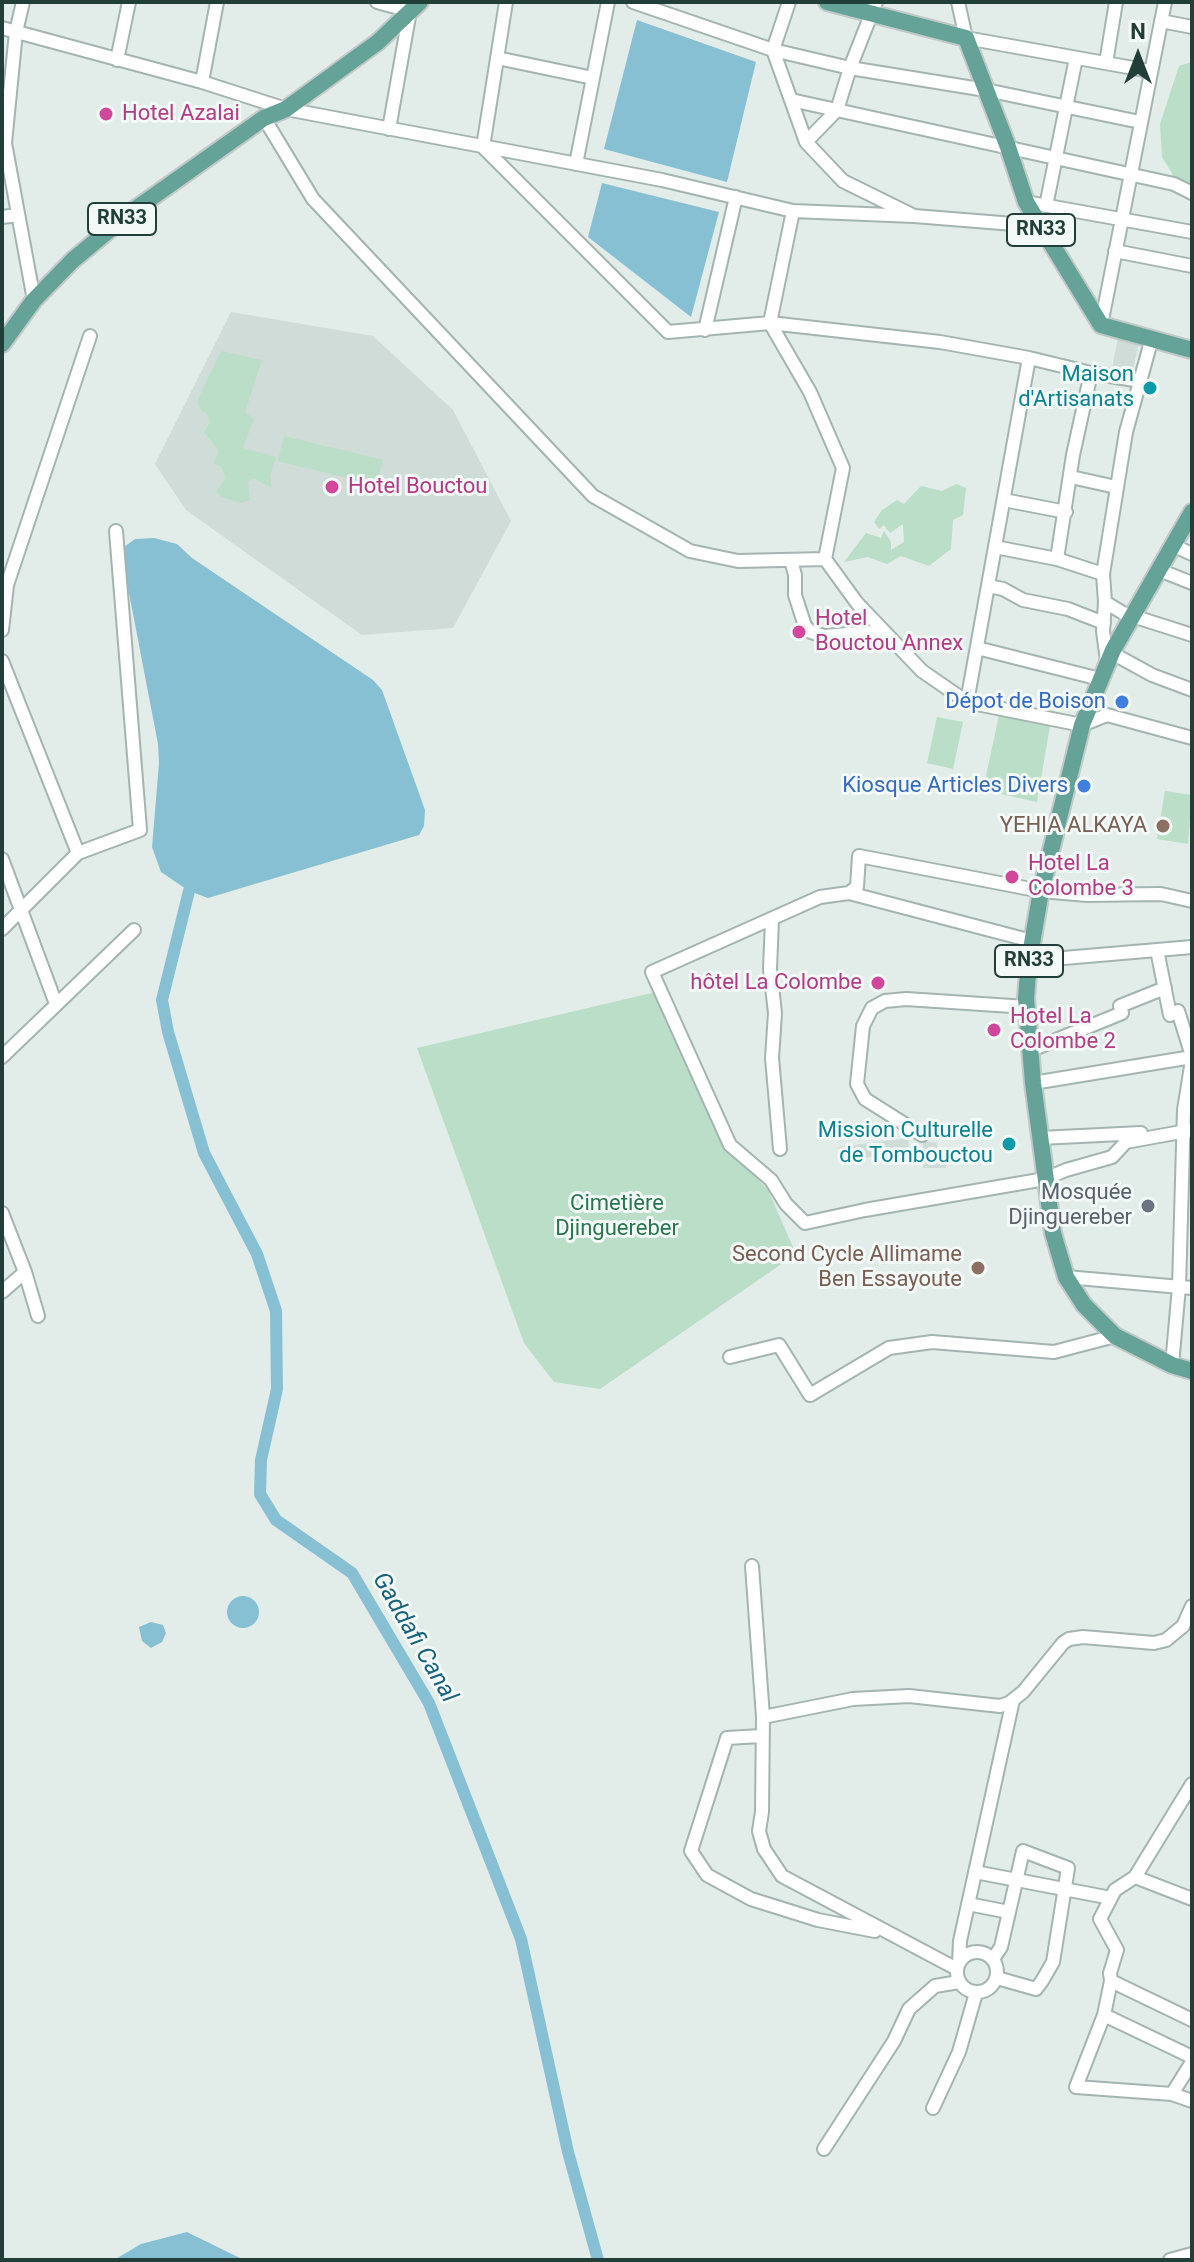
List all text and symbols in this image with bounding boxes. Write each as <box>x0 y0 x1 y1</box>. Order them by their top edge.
north arrow <box>1098 16 1178 96</box>
text: N <box>1130 19 1146 44</box>
place label: Hotel Azalai <box>122 101 240 127</box>
marker: Hotel Azalai <box>97 105 115 123</box>
road number: RN33 <box>88 203 156 235</box>
road number: RN33 <box>1007 214 1075 246</box>
place label: Maison d'Artisanats <box>1018 362 1134 414</box>
marker: Maison d'Artisanats <box>1141 379 1159 397</box>
place label: Hotel Bouctou <box>348 474 487 500</box>
marker: Hotel Bouctou <box>323 478 341 496</box>
place label: Hotel Bouctou Annex <box>815 606 963 658</box>
marker: Hotel Bouctou Annex <box>790 623 808 641</box>
place label: Dépot de Boison <box>945 689 1106 715</box>
marker: Dépot de Boison <box>1113 693 1131 711</box>
place label: Kiosque Articles Divers <box>842 773 1068 799</box>
marker: Kiosque Articles Divers <box>1075 777 1093 795</box>
place label: YEHIA ALKAYA <box>1000 813 1147 839</box>
marker: YEHIA ALKAYA <box>1154 817 1172 835</box>
place label: Hotel La Colombe 3 <box>1028 851 1134 902</box>
marker: Hotel La Colombe 3 <box>1003 868 1021 886</box>
road number: RN33 <box>995 945 1063 977</box>
place label: hôtel La Colombe <box>690 970 862 996</box>
marker: hôtel La Colombe <box>869 974 887 992</box>
place label: Hotel La Colombe 2 <box>1010 1004 1116 1056</box>
marker: Hotel La Colombe 2 <box>985 1021 1003 1039</box>
place label: Mission Culturelle de Tombouctou <box>818 1118 993 1170</box>
marker: Mission Culturelle de Tombouctou <box>1000 1135 1018 1153</box>
place label: Mosquée Djinguereber <box>1008 1180 1132 1232</box>
park label: Cimetière Djinguereber <box>555 1191 679 1242</box>
marker: Mosquée Djinguereber <box>1139 1197 1157 1215</box>
place label: Second Cycle Allimame Ben Essayoute <box>732 1242 962 1294</box>
marker: Second Cycle Allimame Ben Essayoute <box>969 1259 987 1277</box>
water label: Gaddafi Canal <box>365 1568 463 1708</box>

